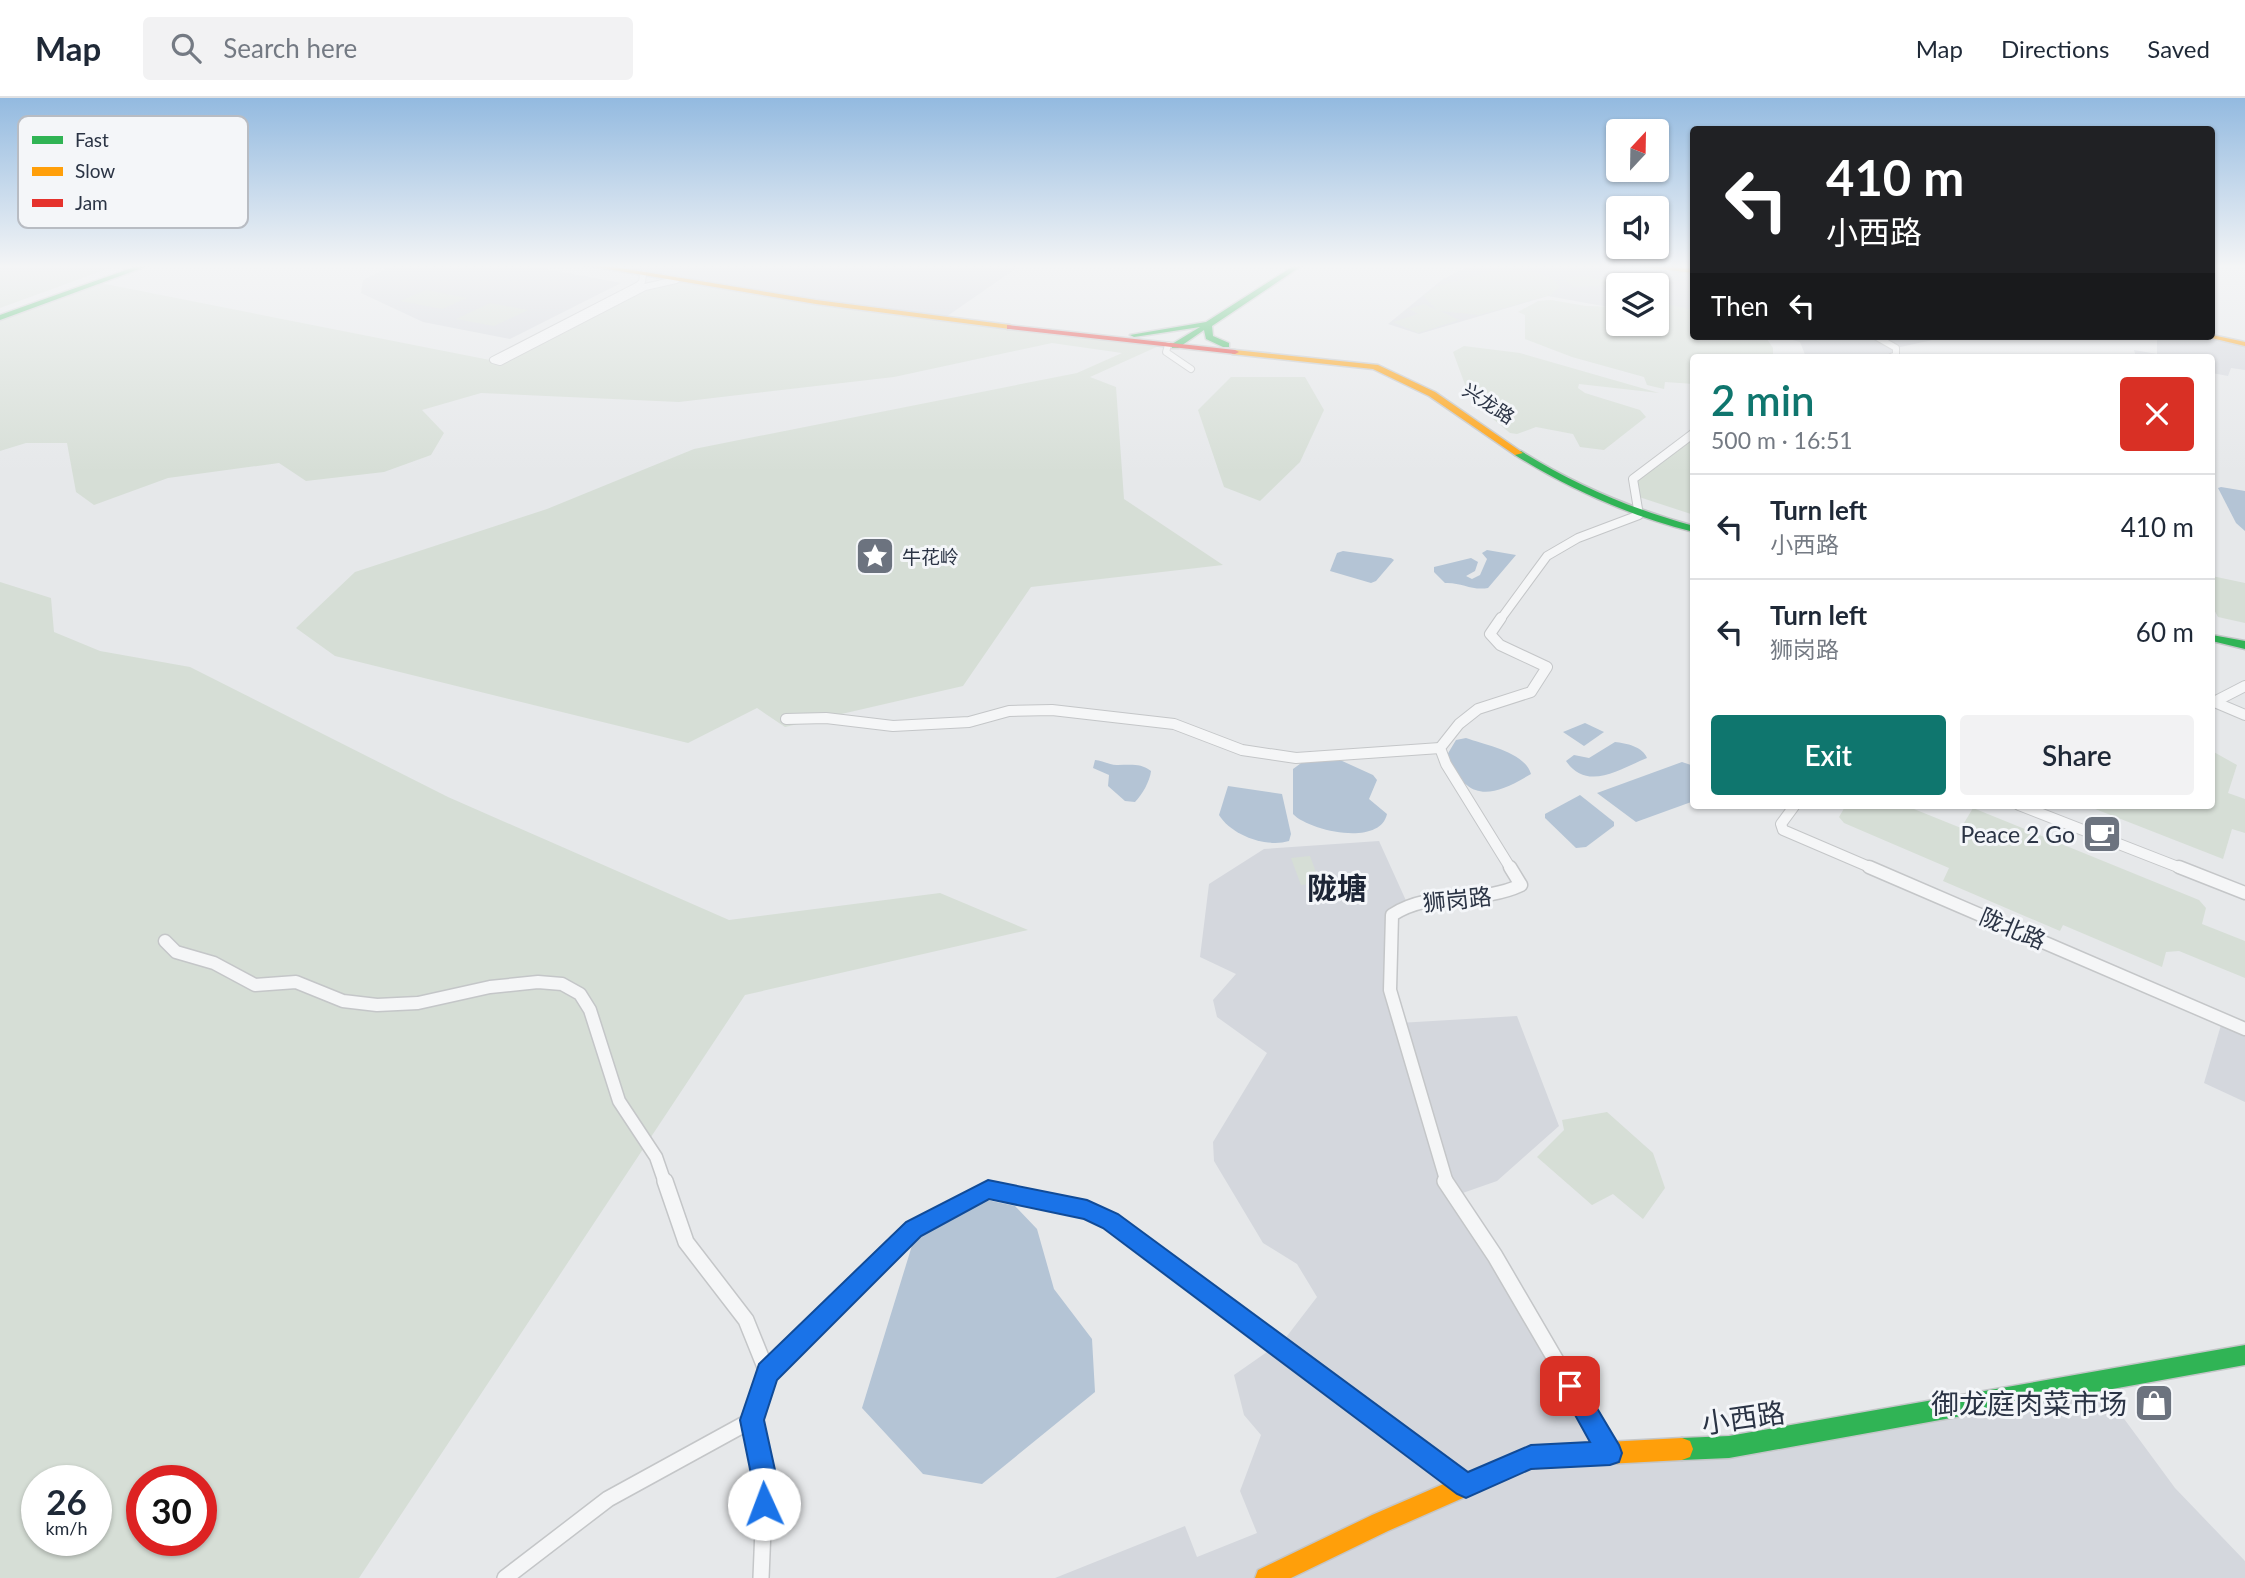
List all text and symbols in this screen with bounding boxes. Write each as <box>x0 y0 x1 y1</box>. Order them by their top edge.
search box <box>143 17 633 80</box>
text: Map <box>35 28 101 68</box>
icon: search <box>167 29 205 67</box>
text: Search here <box>223 32 357 64</box>
text: Map <box>1916 34 1963 63</box>
text: Directions <box>2001 34 2109 63</box>
text: Saved <box>2147 34 2210 63</box>
legend <box>18 116 248 228</box>
north arrow <box>1606 119 1670 182</box>
map controls <box>1606 119 1669 336</box>
text: Fast <box>75 128 109 151</box>
text: 410 m <box>1826 148 1964 206</box>
icon: left <box>1711 154 1802 245</box>
text: Slow <box>75 159 115 182</box>
text: Jam <box>75 191 108 214</box>
button: sound <box>1606 196 1669 259</box>
text: 小西路 <box>1826 212 1922 251</box>
button: layers <box>1606 273 1669 336</box>
icon: left <box>1783 287 1821 325</box>
text: Then <box>1711 290 1769 322</box>
text: 2 min <box>1711 375 1815 425</box>
button: close <box>2120 377 2194 451</box>
street label: 兴龙路 <box>1459 378 1519 428</box>
text: 500 m · 16:51 <box>1711 426 1853 454</box>
text: Turn left <box>1770 494 1867 526</box>
icon: left <box>1711 508 1749 546</box>
text: 410 m <box>2121 511 2194 543</box>
text: 小西路 <box>1770 530 1839 558</box>
place icon: 牛花岭 <box>854 535 896 577</box>
place label: 牛花岭 <box>902 545 959 568</box>
text: Turn left <box>1770 599 1867 631</box>
icon: left <box>1711 613 1749 651</box>
text: 60 m <box>2136 616 2194 648</box>
text: 狮岗路 <box>1770 635 1839 663</box>
button: Exit <box>1711 715 1946 795</box>
button: Share <box>1960 715 2194 795</box>
cafe icon: Peace 2 Go <box>2081 813 2123 855</box>
place label: Peace 2 Go <box>1960 820 2075 848</box>
district label: 陇塘 <box>1307 869 1367 905</box>
street label: 狮岗路 <box>1421 881 1493 917</box>
street label: 陇北路 <box>1976 902 2050 954</box>
pin <box>1540 1356 1600 1416</box>
icon: arrive <box>1551 1367 1589 1405</box>
shop icon: 御龙庭肉菜市场 <box>2133 1382 2175 1424</box>
place label: 御龙庭肉菜市场 <box>1931 1386 2127 1420</box>
street label: 小西路 <box>1699 1394 1787 1440</box>
speed limit sign: 30 <box>126 1465 217 1556</box>
position arrow <box>727 1467 801 1541</box>
text: 26 <box>46 1480 87 1522</box>
text: km/h <box>45 1517 88 1539</box>

